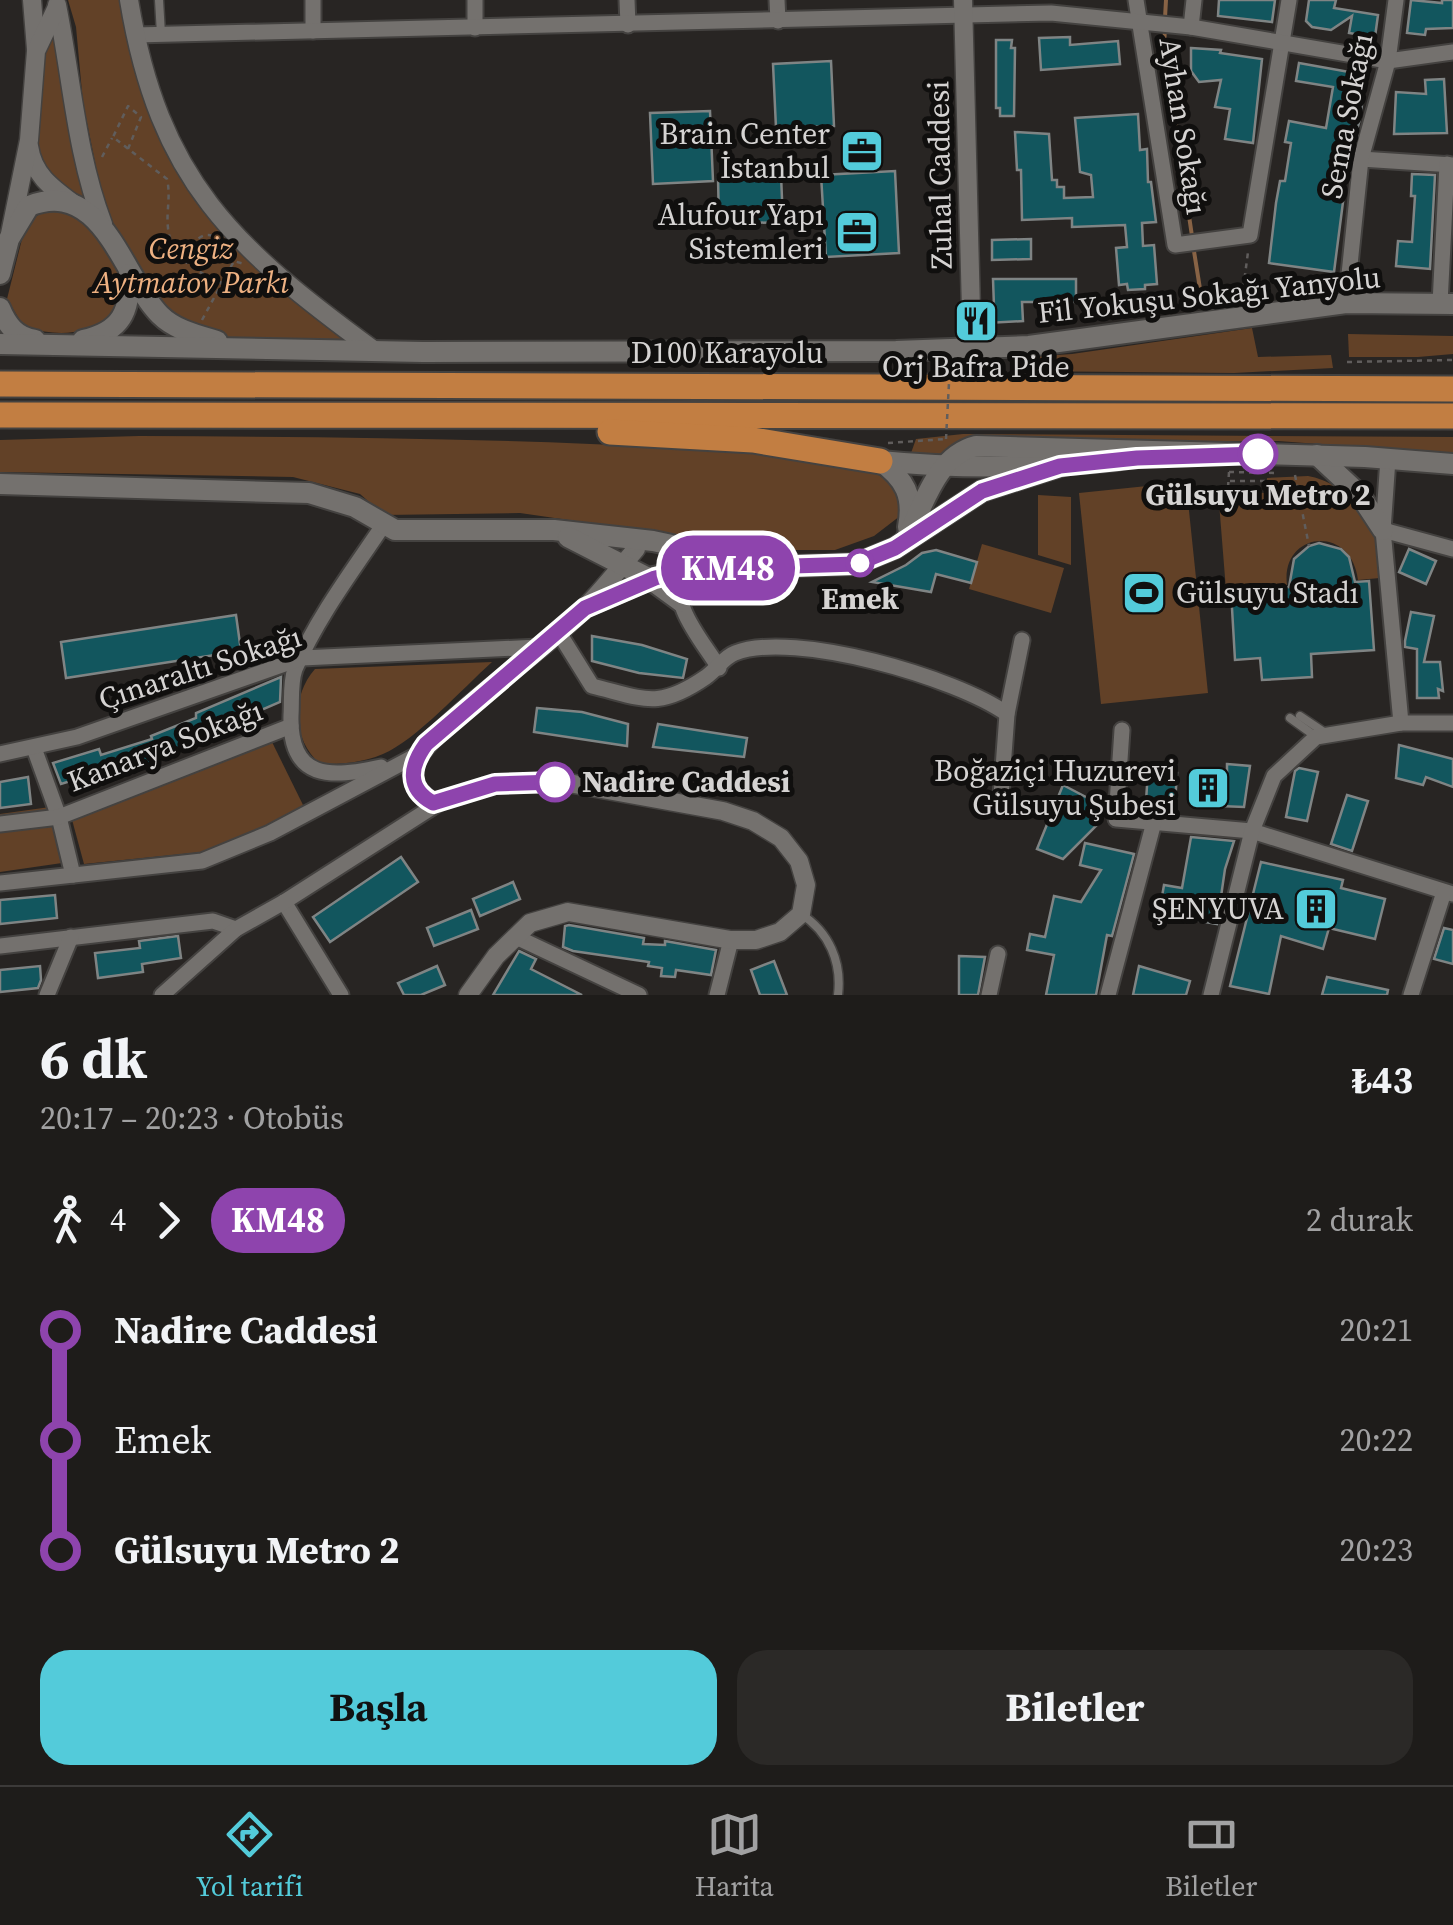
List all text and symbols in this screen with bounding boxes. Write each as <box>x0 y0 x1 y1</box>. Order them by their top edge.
street label: Sema Sokağı <box>1310 30 1383 202</box>
street label: Ayhan Sokağı <box>1149 34 1218 218</box>
street label: Zuhal Caddesi <box>917 80 962 270</box>
place label: Brain Center İstanbul <box>659 113 830 188</box>
office icon: Brain Center İstanbul <box>839 128 885 174</box>
place label: Alufour Yapı Sistemleri <box>658 194 824 269</box>
office icon: Alufour Yapı Sistemleri <box>834 209 880 255</box>
park label: Cengiz Aytmatov Parkı <box>91 228 289 303</box>
street label: Fil Yokuşu Sokağı Yanyolu <box>1036 256 1382 333</box>
restaurant icon: Orj Bafra Pide <box>953 298 999 344</box>
street label: D100 Karayolu <box>631 332 823 373</box>
place label: Orj Bafra Pide <box>882 346 1070 387</box>
marker: Gülsuyu Metro 2 <box>1239 435 1277 473</box>
place label: Gülsuyu Metro 2 <box>1145 474 1371 515</box>
line badge: KM48 <box>658 536 798 600</box>
text: KM48 <box>681 544 775 592</box>
marker: Emek <box>847 550 873 576</box>
sports icon: Gülsuyu Stadı <box>1121 570 1167 616</box>
place label: Gülsuyu Stadı <box>1176 572 1359 613</box>
place label: Emek <box>821 578 899 619</box>
street label: Çınaraltı Sokağı <box>93 615 306 720</box>
street label: Kanarya Sokağı <box>61 690 268 802</box>
place label: Boğaziçi Huzurevi Gülsuyu Şubesi <box>934 750 1176 825</box>
place label: Nadire Caddesi <box>582 761 790 802</box>
marker: Nadire Caddesi <box>536 763 574 801</box>
building icon: Boğaziçi Huzurevi Gülsuyu Şubesi <box>1185 765 1231 811</box>
building icon: ŞENYUVA <box>1293 886 1339 932</box>
place label: ŞENYUVA <box>1152 888 1284 929</box>
text: 6 dk <box>40 1021 147 1096</box>
text: ₺43 <box>1351 1054 1413 1106</box>
text: 20:17 – 20:23 · Otobüs <box>40 1096 344 1140</box>
icon: walk <box>40 1193 95 1248</box>
icon: forward <box>141 1193 196 1248</box>
text: KM48 <box>231 1196 325 1244</box>
text: 4 <box>110 1198 126 1242</box>
text: 2 durak <box>1306 1198 1413 1242</box>
text: Nadire Caddesi <box>114 1304 378 1356</box>
text: 20:21 <box>1339 1308 1413 1352</box>
text: Emek <box>114 1414 211 1466</box>
text: 20:22 <box>1339 1418 1413 1462</box>
text: Gülsuyu Metro 2 <box>114 1524 400 1576</box>
text: 20:23 <box>1339 1528 1413 1572</box>
button: Başla <box>40 1650 717 1765</box>
button: Biletler <box>737 1650 1413 1765</box>
tab: Yol tarifi <box>196 1807 303 1905</box>
tab: Harita <box>695 1807 774 1905</box>
tab: Biletler <box>1165 1807 1257 1905</box>

